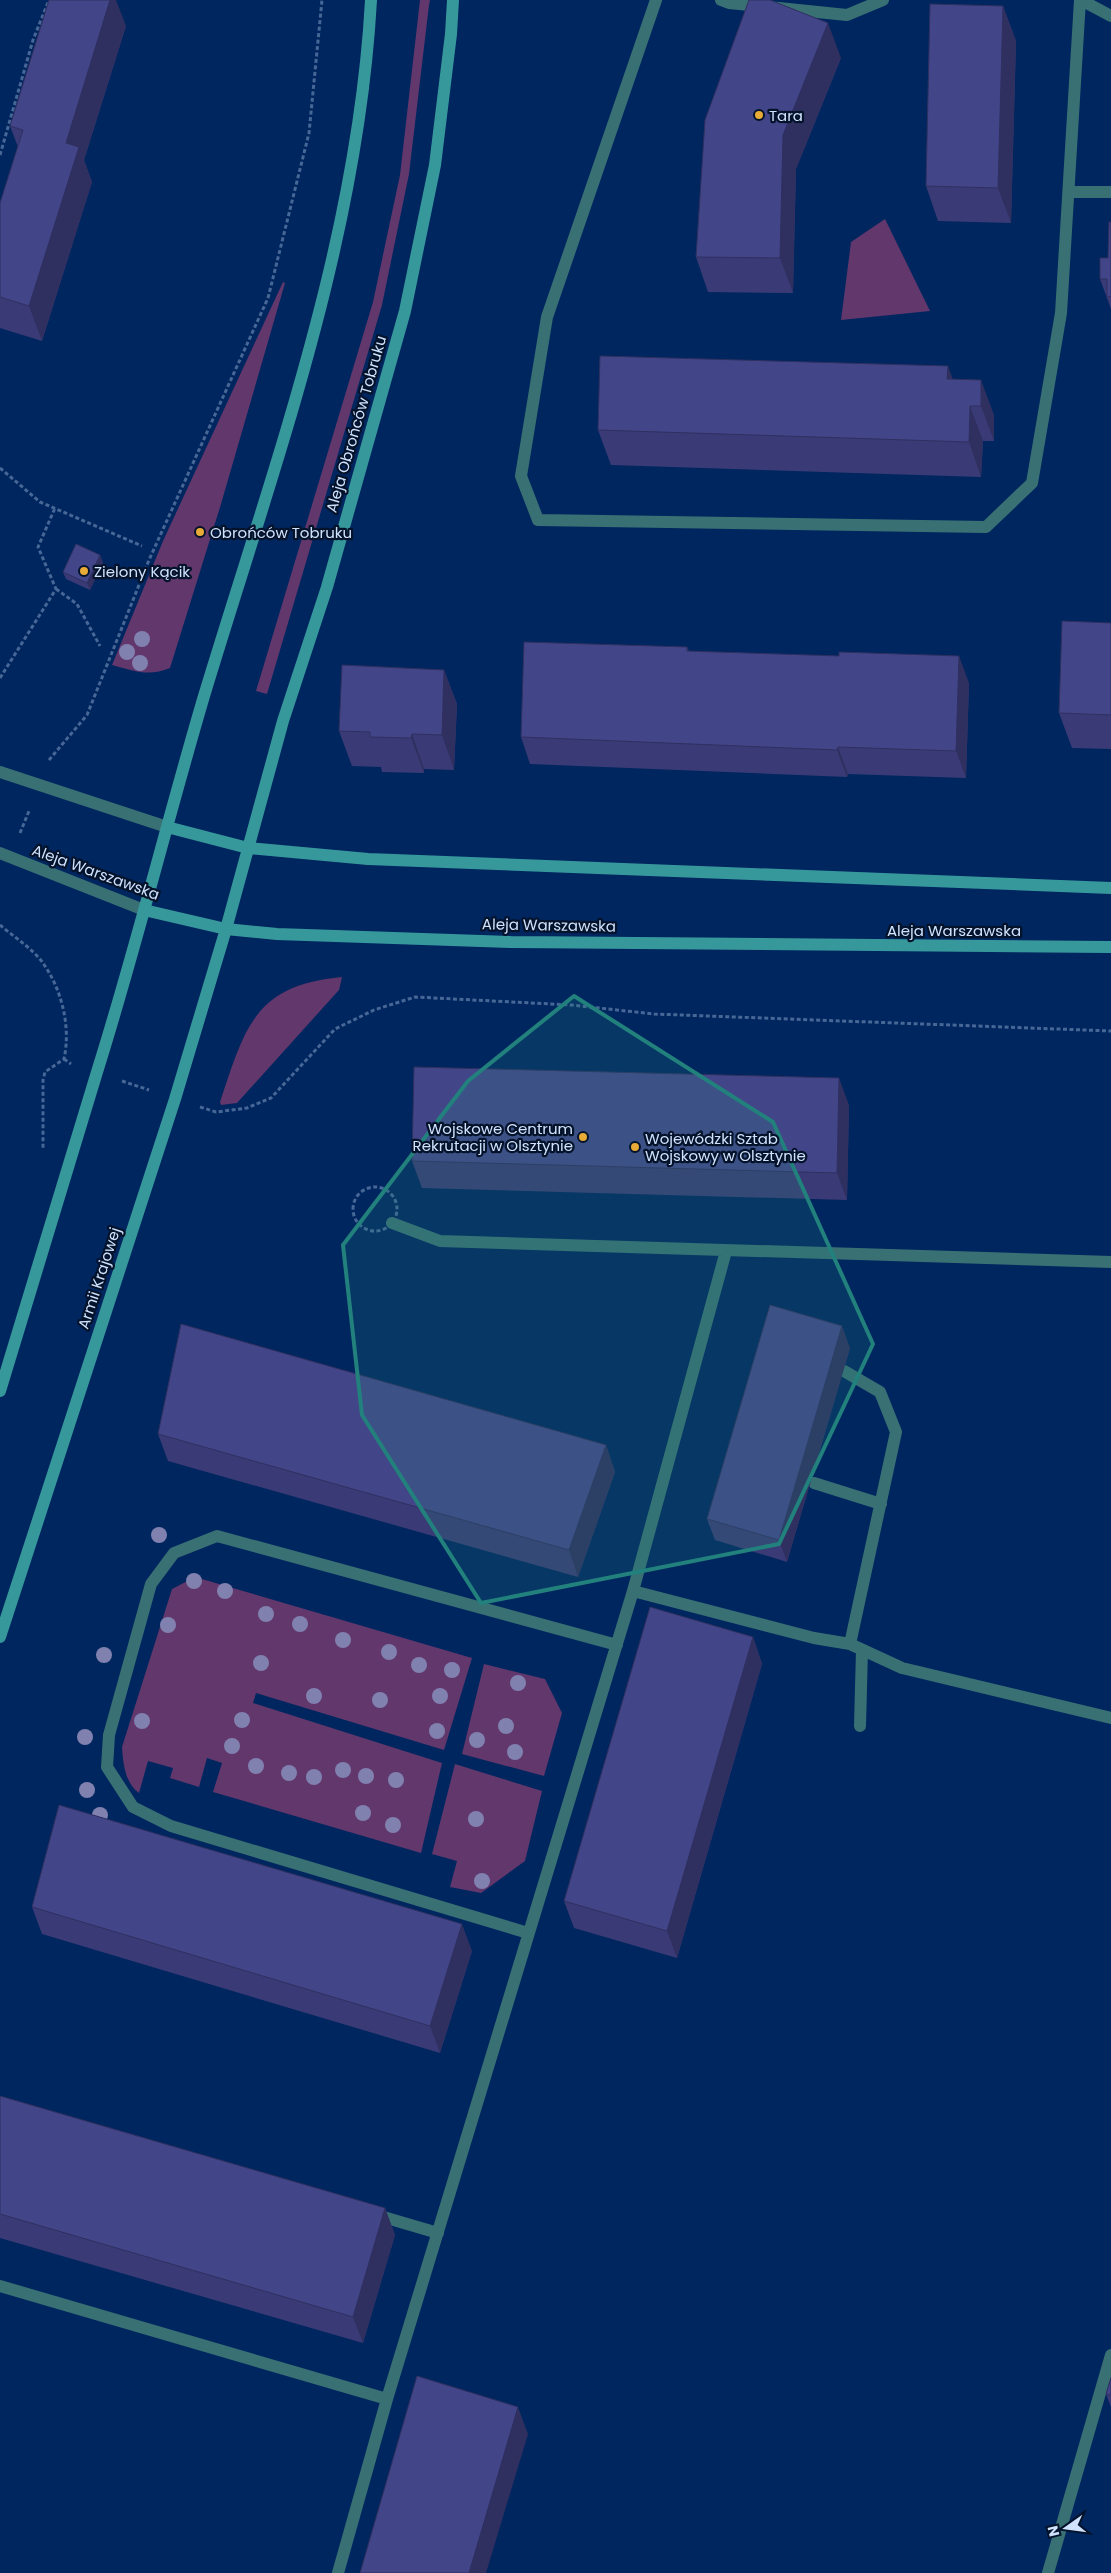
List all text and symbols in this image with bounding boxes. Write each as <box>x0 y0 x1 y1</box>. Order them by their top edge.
place label: Tara <box>769 105 803 126</box>
marker: Tara <box>753 109 765 121</box>
street label: Aleja Obrońców Tobruku <box>321 333 391 515</box>
place label: Obrońców Tobruku <box>210 522 352 543</box>
marker: Obrońców Tobruku <box>194 526 206 538</box>
place label: Zielony Kącik <box>94 561 190 582</box>
marker: Zielony Kącik <box>78 565 90 577</box>
street label: Aleja Warszawska <box>29 839 163 905</box>
street label: Aleja Warszawska <box>482 913 616 937</box>
street label: Aleja Warszawska <box>887 920 1021 941</box>
place label: Wojskowe Centrum Rekrutacji w Olsztynie <box>413 1118 573 1156</box>
place label: Wojewódzki Sztab Wojskowy w Olsztynie <box>645 1128 806 1166</box>
marker: Wojskowe Centrum Rekrutacji w Olsztynie <box>577 1131 589 1143</box>
marker: Wojewódzki Sztab Wojskowy w Olsztynie <box>629 1141 641 1153</box>
street label: Armii Krajowej <box>73 1224 125 1332</box>
north arrow <box>1041 2503 1091 2553</box>
text: N <box>1042 2524 1064 2539</box>

